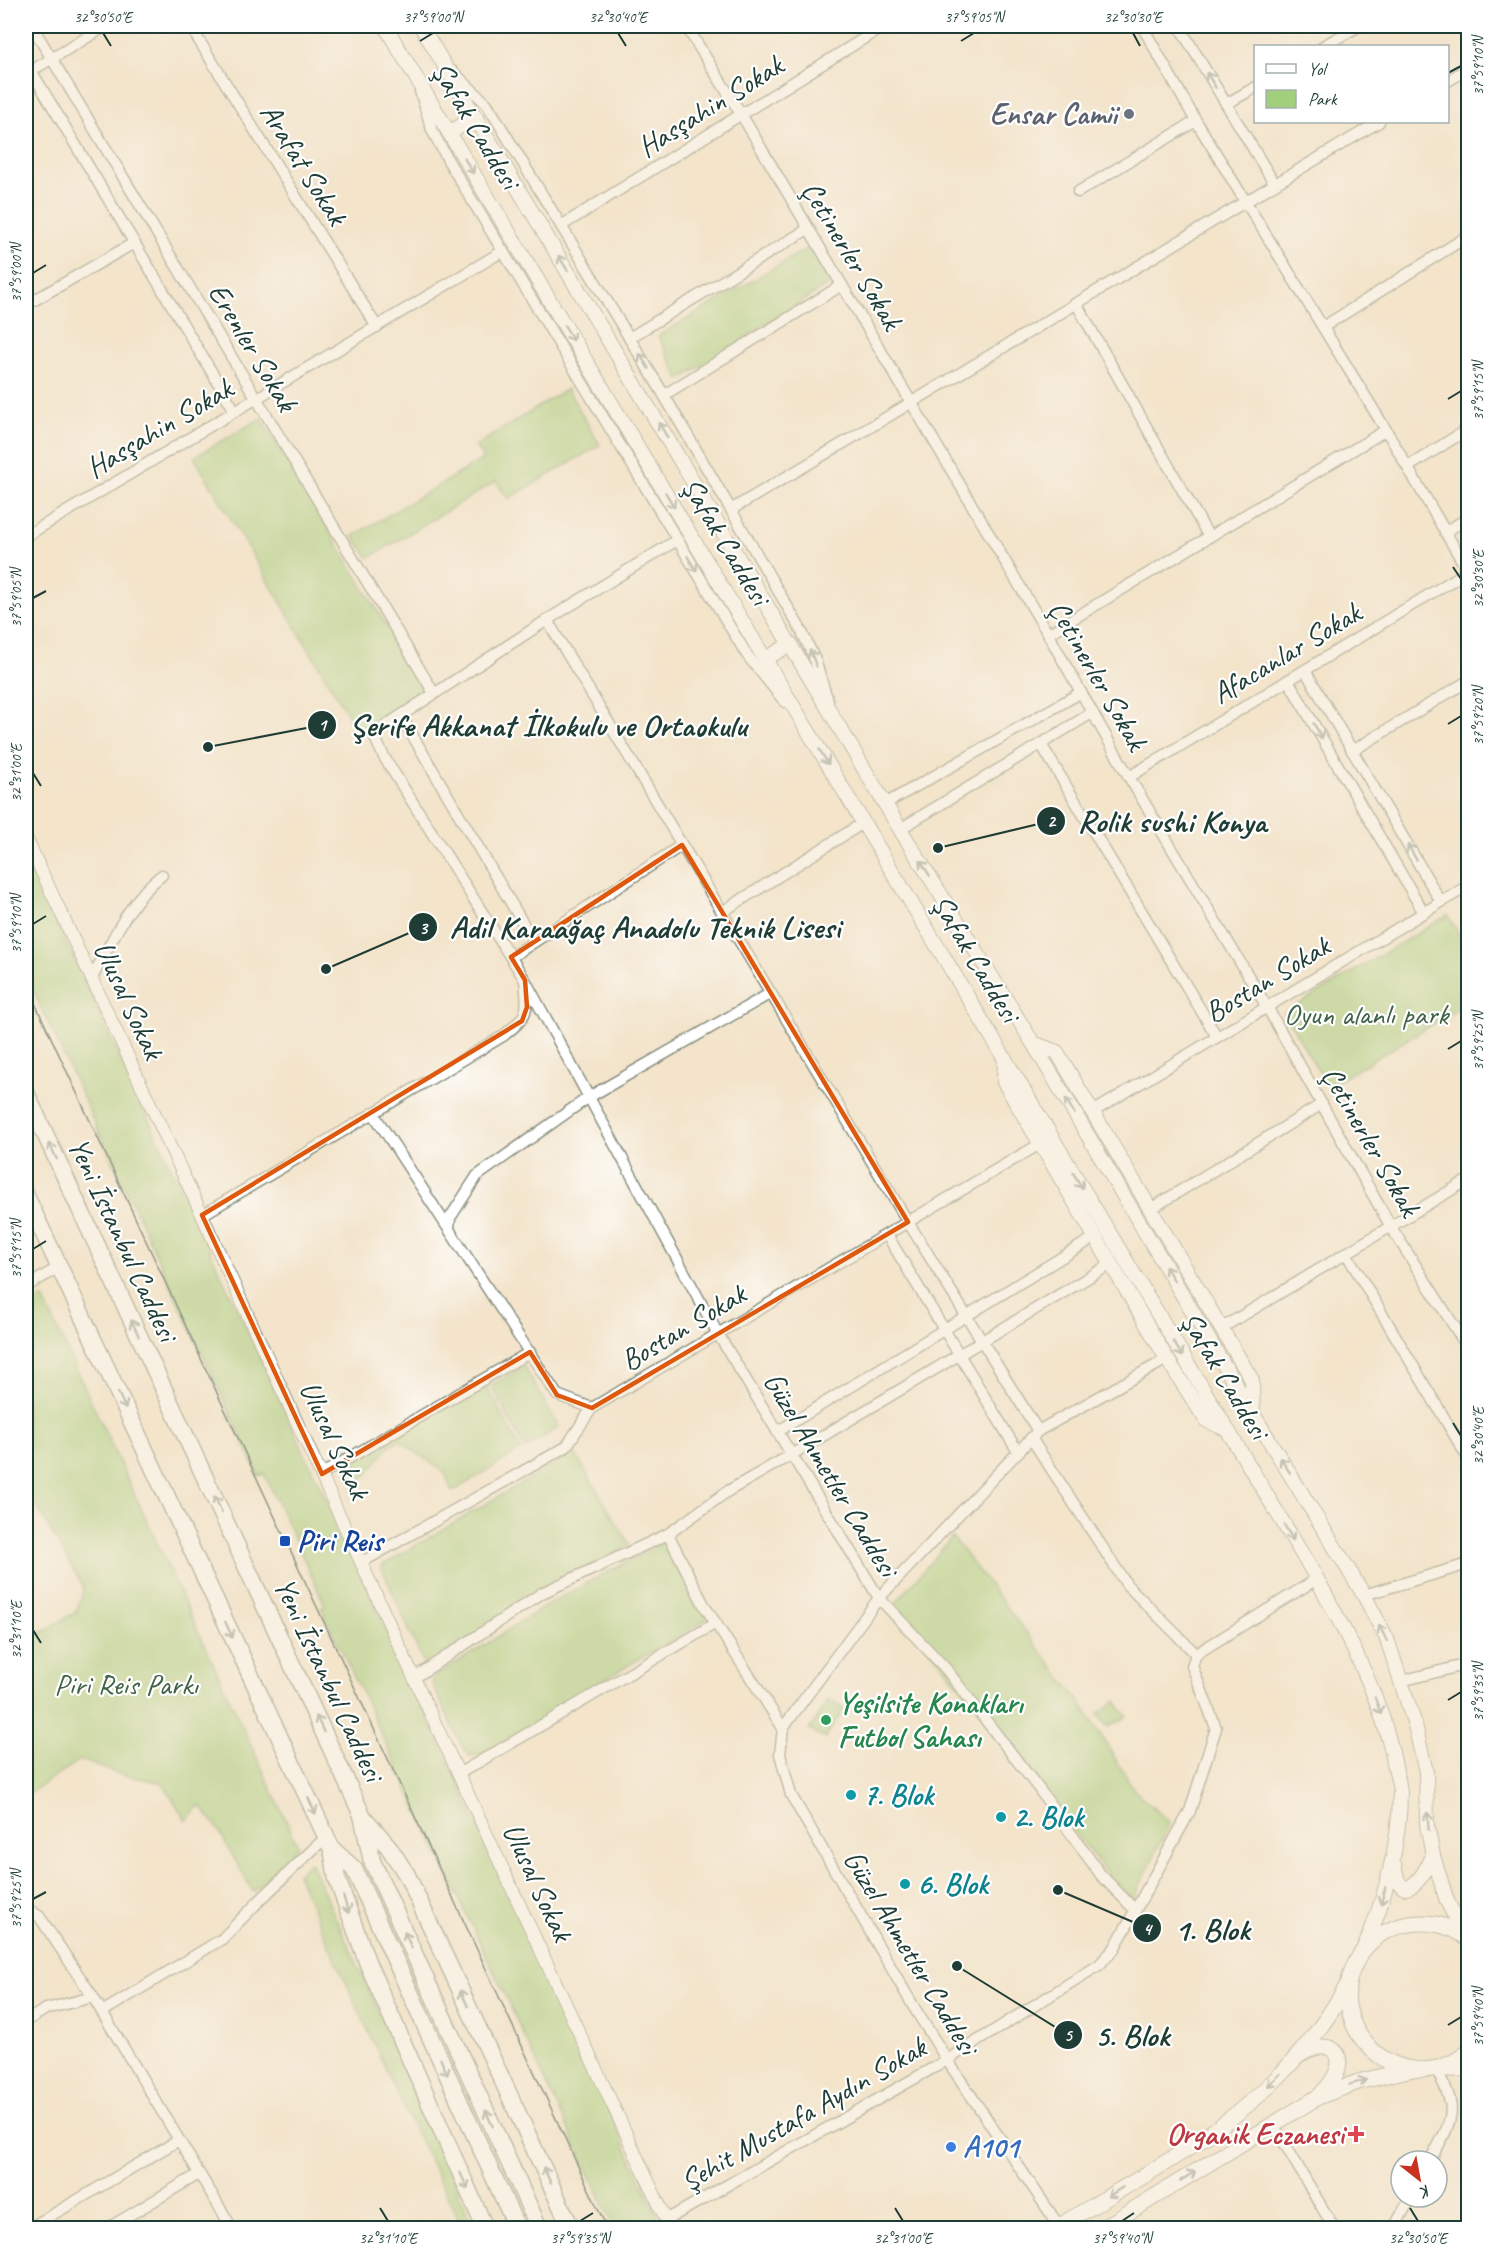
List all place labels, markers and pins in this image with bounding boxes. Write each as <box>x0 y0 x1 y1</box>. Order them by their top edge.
place label: Ensar Camii <box>990 95 1121 133</box>
marker: Ensar Camii <box>1122 107 1136 121</box>
callout: Şerife Akkanat İlkokulu ve Ortaokulu <box>307 700 759 750</box>
callout: Rolik sushi Konya <box>1036 796 1278 846</box>
callout: Adil Karaağaç Anadolu Teknik Lisesi <box>408 902 852 952</box>
place label: Piri Reis <box>297 1522 386 1560</box>
marker: Piri Reis <box>278 1534 292 1548</box>
place label: Yeşilsite Konakları Futbol Sahası <box>838 1684 1025 1756</box>
marker: Yeşilsite Konakları Futbol Sahası <box>819 1713 833 1727</box>
place label: 7. Blok <box>863 1776 936 1814</box>
marker: 7. Blok <box>844 1788 858 1802</box>
place label: 2. Blok <box>1013 1798 1086 1836</box>
marker: 2. Blok <box>994 1810 1008 1824</box>
place label: 6. Blok <box>917 1865 991 1903</box>
marker: 6. Blok <box>898 1877 912 1891</box>
callout: 1. Blok <box>1132 1903 1261 1953</box>
callout: 5. Blok <box>1053 2010 1182 2060</box>
place label: Organik Eczanesi <box>1167 2115 1348 2153</box>
marker: Organik Eczanesi <box>1349 2127 1363 2141</box>
place label: A101 <box>963 2128 1022 2166</box>
marker: A101 <box>944 2140 958 2154</box>

